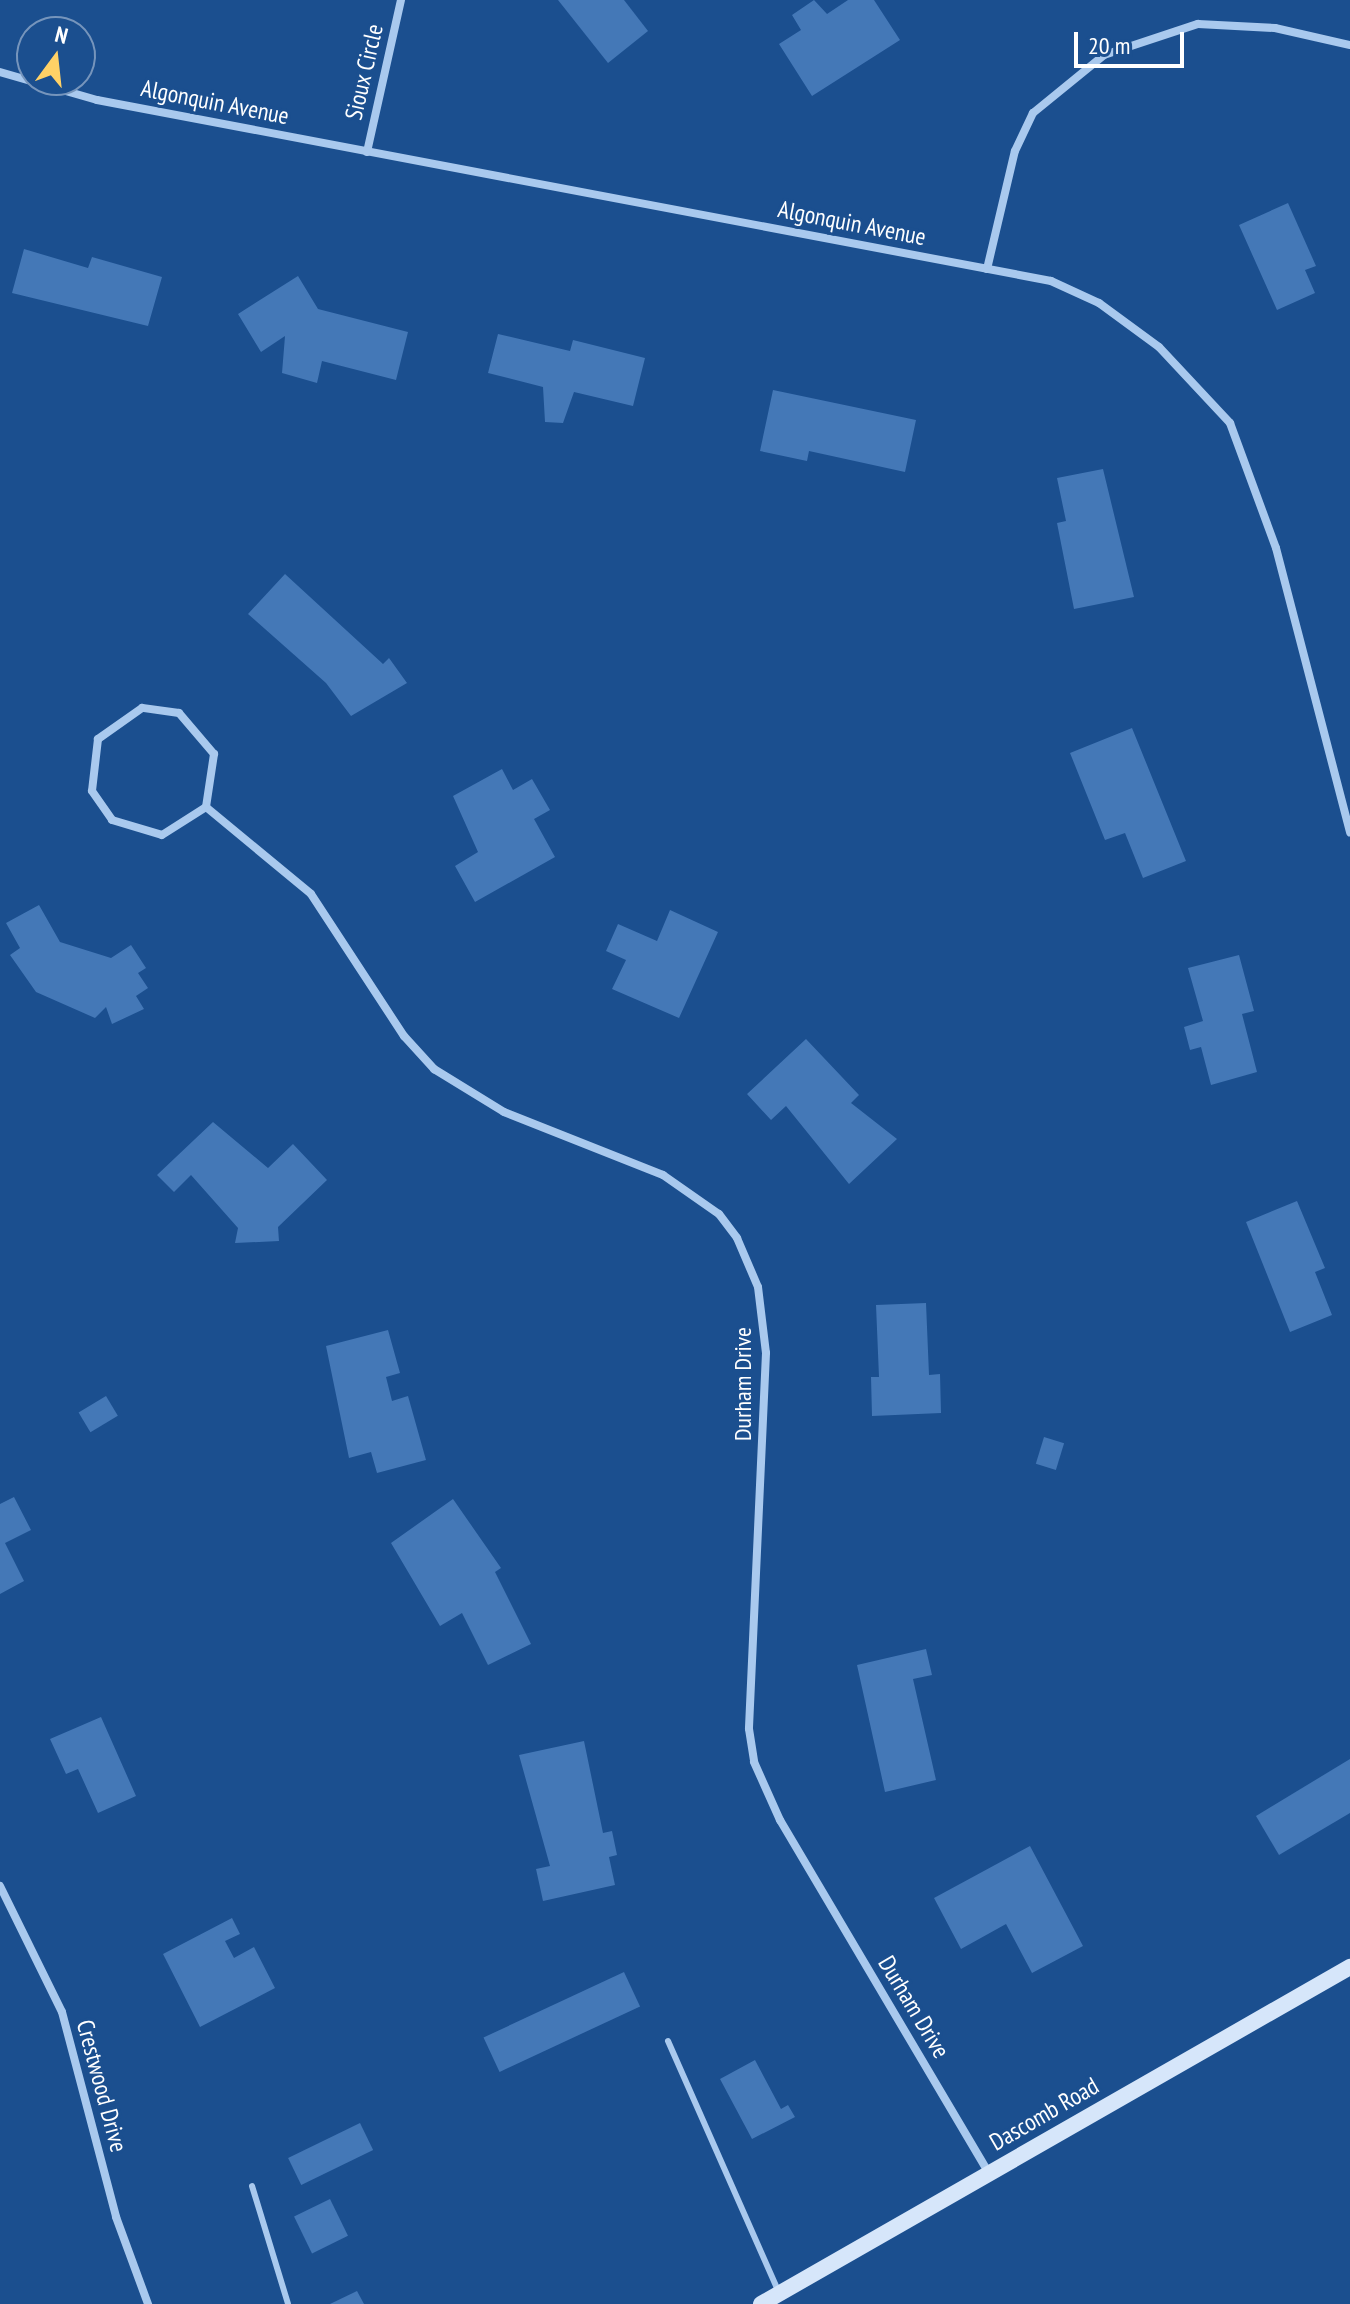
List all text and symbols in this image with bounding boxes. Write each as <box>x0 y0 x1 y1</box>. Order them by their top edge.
north arrow <box>16 16 96 96</box>
scale bar <box>1078 16 1188 66</box>
text: N <box>52 20 71 50</box>
street label: Sioux Circle <box>339 21 389 123</box>
text: 20 m <box>1088 30 1130 61</box>
street label: Algonquin Avenue <box>138 74 292 130</box>
street label: Algonquin Avenue <box>775 195 929 251</box>
street label: Durham Drive <box>729 1327 757 1441</box>
street label: Durham Drive <box>872 1951 956 2063</box>
street label: Crestwood Drive <box>71 2017 133 2155</box>
street label: Dascomb Road <box>984 2071 1104 2157</box>

